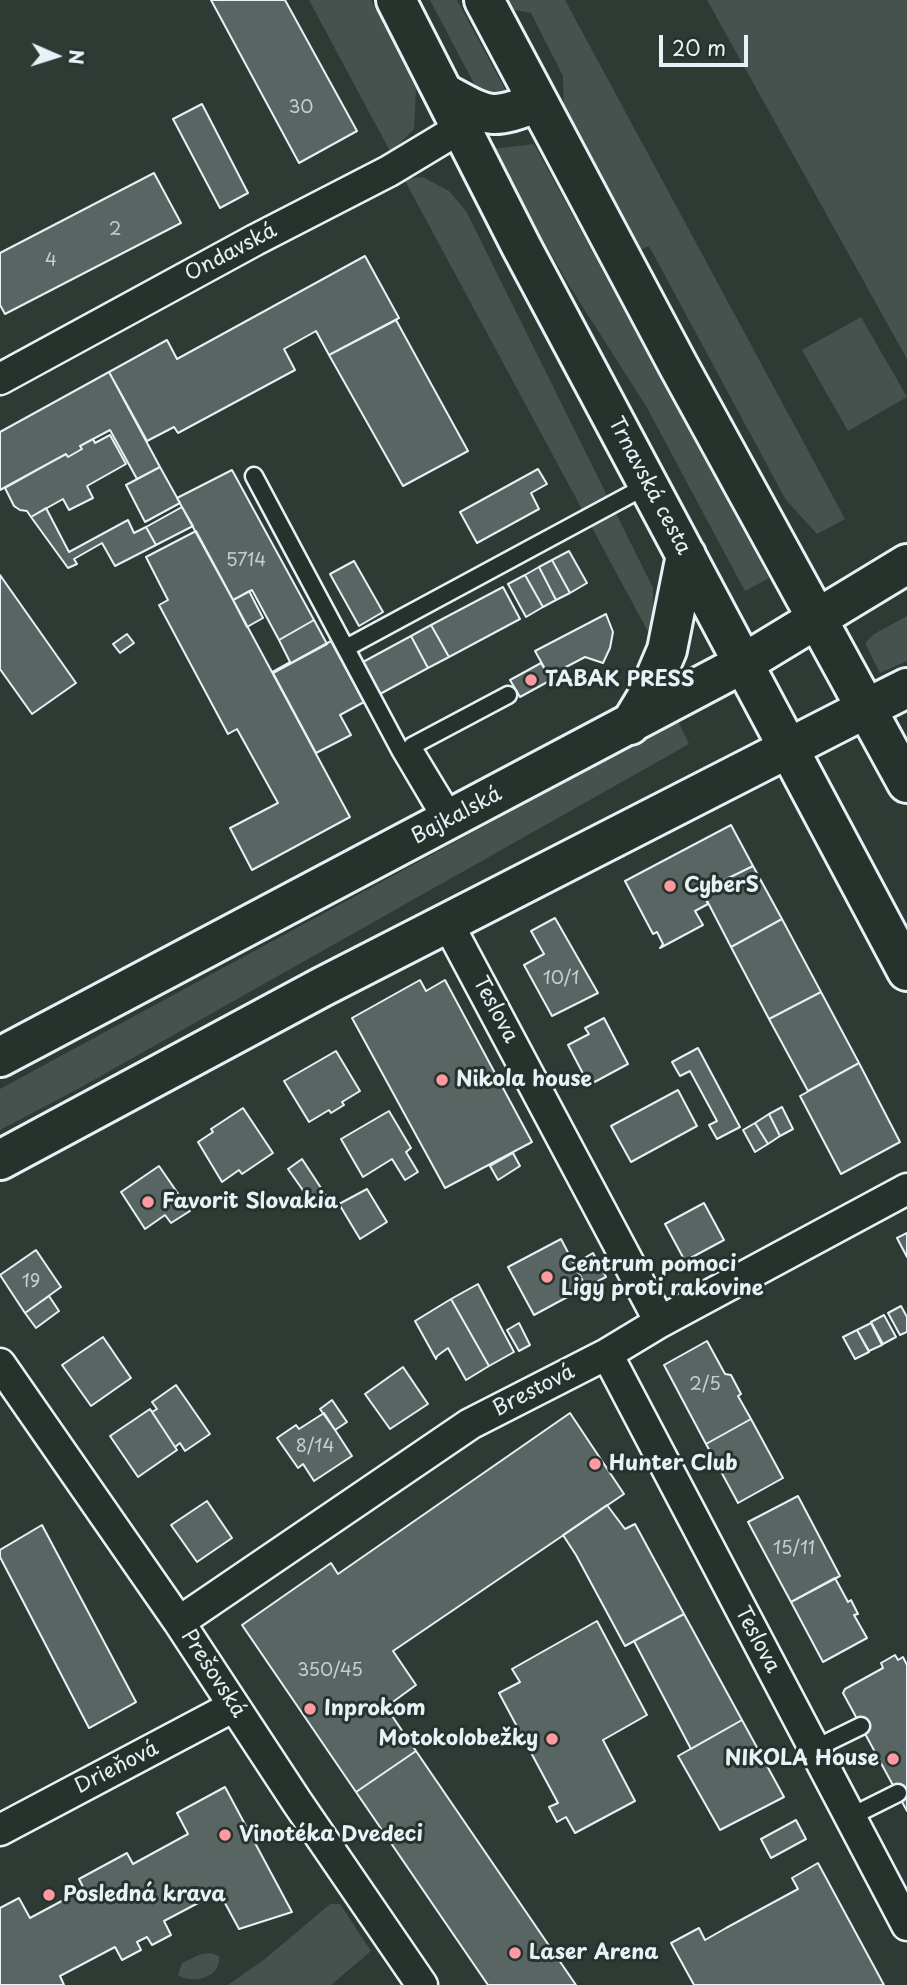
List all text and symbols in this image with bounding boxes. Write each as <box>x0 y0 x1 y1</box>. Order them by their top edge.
north arrow <box>21 21 91 91</box>
scale bar <box>662 21 751 65</box>
text: 20 m <box>672 31 726 63</box>
text: N <box>63 49 91 65</box>
house number: 30 <box>288 97 314 119</box>
street label: Ondavská <box>181 218 281 288</box>
house number: 2 <box>109 219 121 241</box>
house number: 4 <box>45 250 57 272</box>
street label: Trnavská cesta <box>602 413 696 559</box>
house number: 5714 <box>226 550 266 572</box>
place label: TABAK PRESS <box>545 667 694 693</box>
marker: TABAK PRESS <box>523 672 539 688</box>
street label: Bajkalská <box>408 782 506 850</box>
place label: CyberS <box>684 873 759 899</box>
marker: CyberS <box>662 878 678 894</box>
house number: 10/1 <box>543 968 579 990</box>
street label: Teslova <box>467 972 523 1048</box>
place label: Nikola house <box>456 1067 592 1093</box>
marker: Nikola house <box>434 1072 450 1088</box>
place label: Favorit Slovakia <box>162 1189 338 1215</box>
marker: Favorit Slovakia <box>140 1194 156 1210</box>
place label: Centrum pomoci Ligy proti rakovine <box>561 1252 764 1302</box>
marker: Centrum pomoci Ligy proti rakovine <box>539 1269 555 1285</box>
house number: 19 <box>22 1271 40 1293</box>
street label: Brestová <box>489 1360 579 1422</box>
house number: 2/5 <box>689 1374 721 1396</box>
house number: 8/14 <box>296 1436 334 1458</box>
place label: Hunter Club <box>609 1451 738 1477</box>
marker: Hunter Club <box>587 1456 603 1472</box>
house number: 15/11 <box>773 1538 815 1560</box>
street label: Teslova <box>729 1602 785 1678</box>
street label: Prešovská <box>175 1625 251 1723</box>
house number: 350/45 <box>297 1660 363 1682</box>
place label: Inprokom <box>324 1696 426 1722</box>
marker: Inprokom <box>302 1701 318 1717</box>
place label: Motokolobežky <box>379 1726 538 1752</box>
marker: Motokolobežky <box>544 1731 560 1747</box>
street label: Drieňová <box>71 1736 163 1800</box>
place label: NIKOLA House <box>725 1746 879 1772</box>
marker: NIKOLA House <box>885 1751 901 1767</box>
place label: Vinotéka Dvedeci <box>239 1822 423 1848</box>
marker: Vinotéka Dvedeci <box>217 1827 233 1843</box>
place label: Posledná krava <box>63 1882 226 1908</box>
marker: Posledná krava <box>41 1887 57 1903</box>
place label: Laser Arena <box>529 1940 658 1966</box>
marker: Laser Arena <box>507 1945 523 1961</box>

